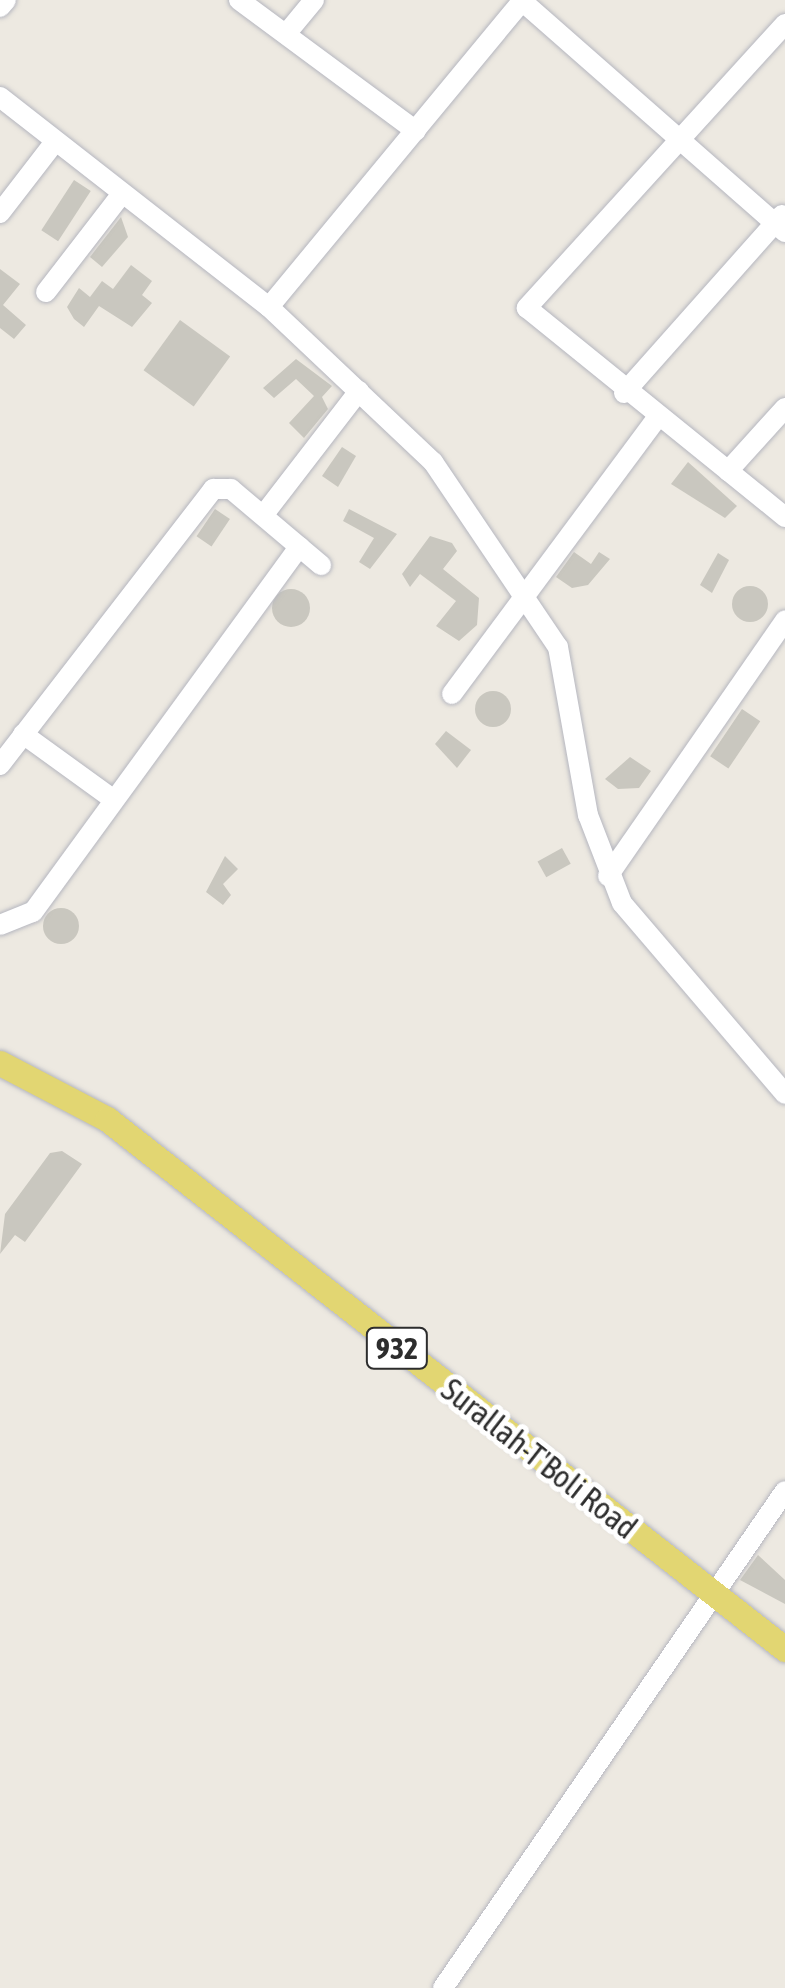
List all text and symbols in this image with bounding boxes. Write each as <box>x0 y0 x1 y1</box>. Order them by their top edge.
road number: 932 <box>364 1323 430 1373</box>
street label: Surallah-T'Boli Road <box>434 1371 644 1547</box>

